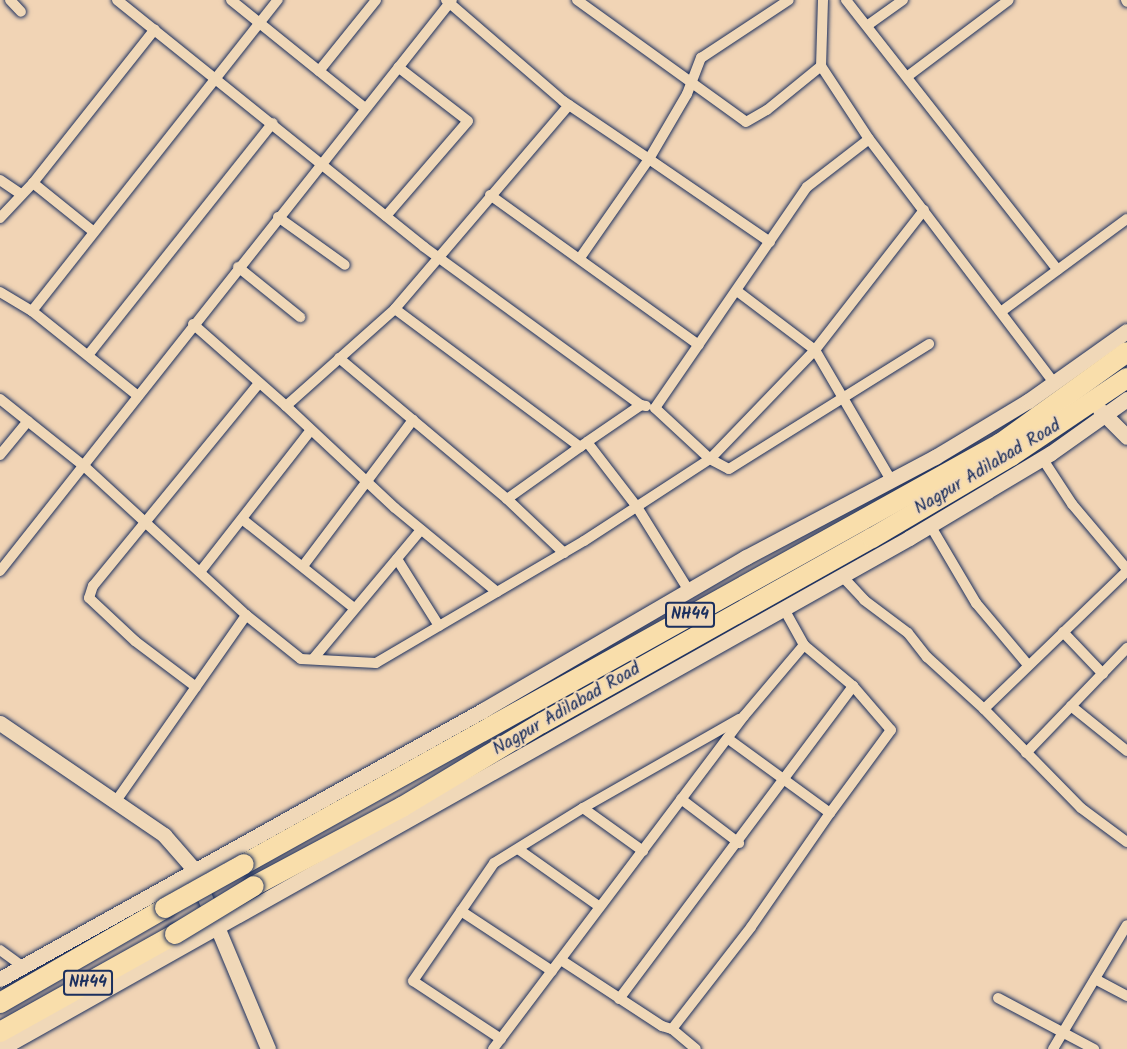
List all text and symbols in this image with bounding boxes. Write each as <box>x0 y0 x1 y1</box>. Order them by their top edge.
street label: Nagpur Adilabad Road <box>911 416 1065 520</box>
road number: NH44 <box>664 602 716 628</box>
street label: Nagpur Adilabad Road <box>489 659 645 761</box>
road number: NH44 <box>62 970 113 996</box>

